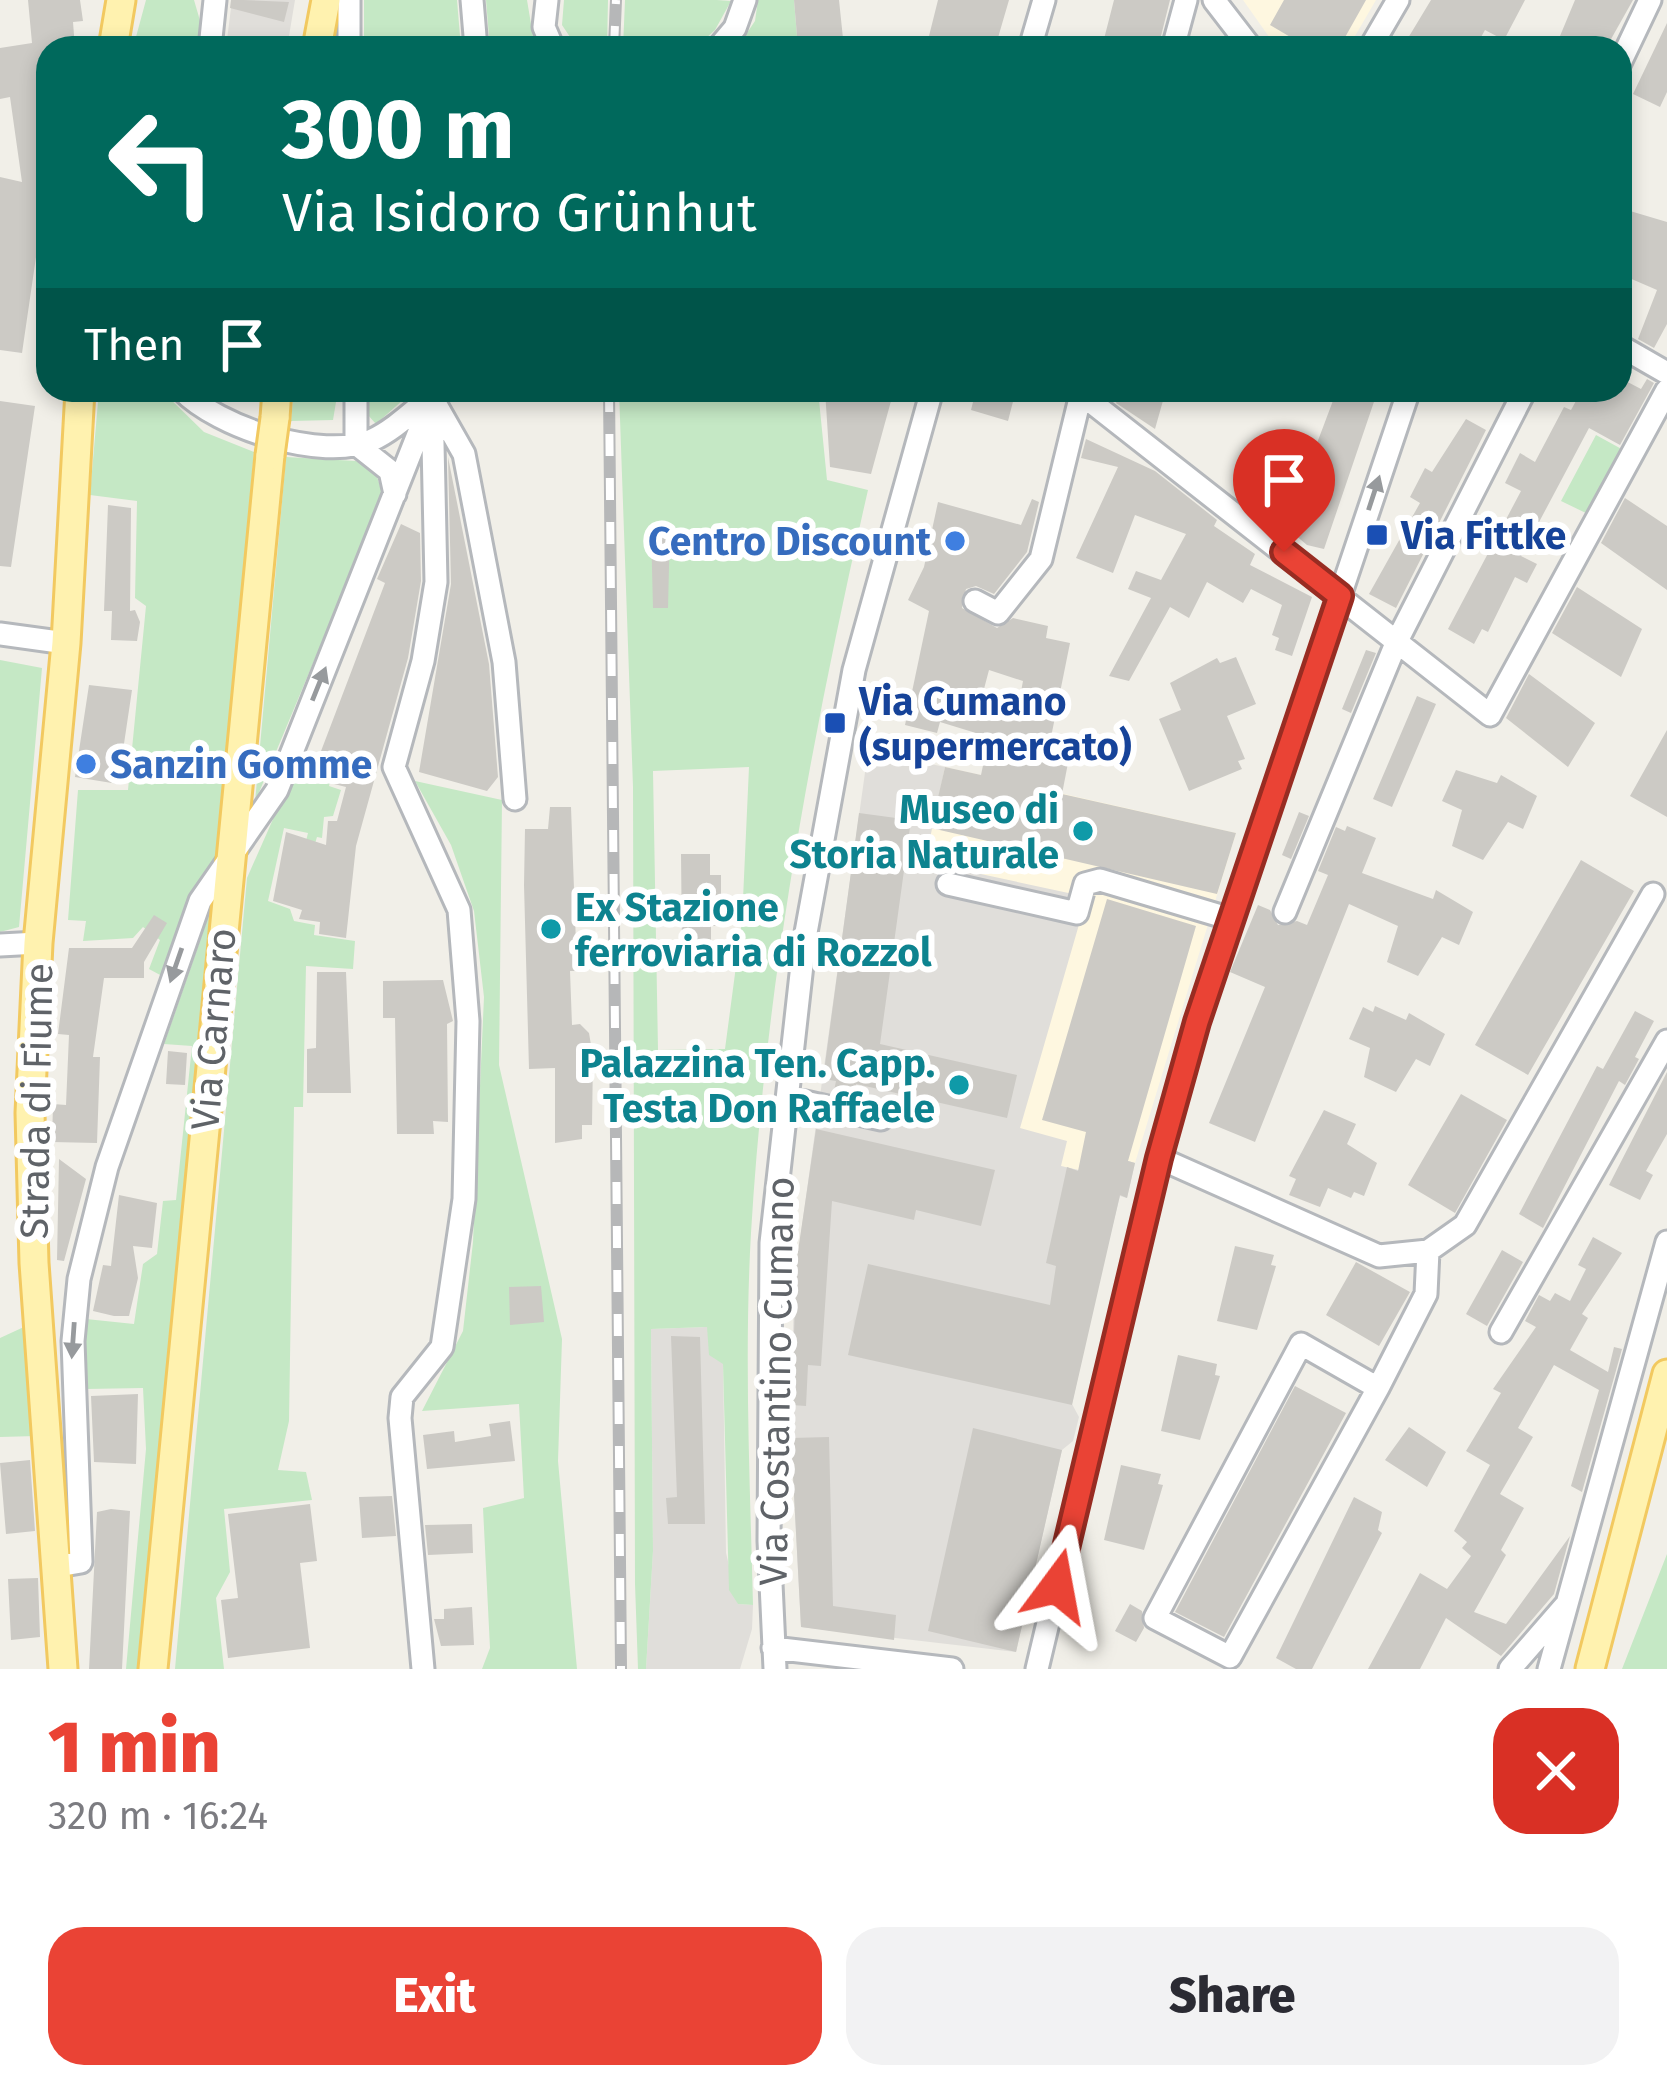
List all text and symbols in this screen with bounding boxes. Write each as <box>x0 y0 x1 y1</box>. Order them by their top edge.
text: 300 m <box>282 79 515 180</box>
icon: left <box>84 84 240 240</box>
text: Via Isidoro Grünhut <box>282 181 757 245</box>
icon: arrive <box>209 312 275 378</box>
text: Then <box>84 318 185 372</box>
pin <box>1233 429 1335 552</box>
icon: arrive <box>1251 447 1317 513</box>
one-way arrow <box>1365 474 1384 511</box>
place label: Via Fittke <box>1400 513 1566 559</box>
place label: Centro Discount <box>648 519 932 565</box>
marker: Via Fittke <box>1364 522 1390 548</box>
marker: Centro Discount <box>942 528 968 554</box>
one-way arrow <box>311 665 330 701</box>
place label: Via Cumano (supermercato) <box>858 679 1132 770</box>
marker: Via Cumano (supermercato) <box>822 710 848 736</box>
place label: Sanzin Gomme <box>110 742 372 788</box>
marker: Sanzin Gomme <box>73 751 99 777</box>
place label: Museo di Storia Naturale <box>790 787 1059 878</box>
marker: Museo di Storia Naturale <box>1070 818 1096 844</box>
place label: Ex Stazione ferroviaria di Rozzol <box>575 885 932 976</box>
marker: Ex Stazione ferroviaria di Rozzol <box>538 916 564 942</box>
street label: Via Carnaro <box>182 926 246 1132</box>
one-way arrow <box>166 947 184 983</box>
street label: Strada di Fiume <box>12 963 62 1239</box>
place label: Palazzina Ten. Capp. Testa Don Raffaele <box>579 1041 935 1132</box>
marker: Palazzina Ten. Capp. Testa Don Raffaele <box>946 1072 972 1098</box>
street label: Via Costantino Cumano <box>750 1176 804 1586</box>
one-way arrow <box>63 1322 82 1360</box>
position arrow <box>994 1523 1120 1649</box>
text: 1 min <box>48 1705 221 1791</box>
button: close <box>1493 1708 1619 1834</box>
text: 320 m · 16:24 <box>48 1793 268 1839</box>
button: Exit <box>48 1927 822 2065</box>
button: Share <box>846 1927 1619 2065</box>

